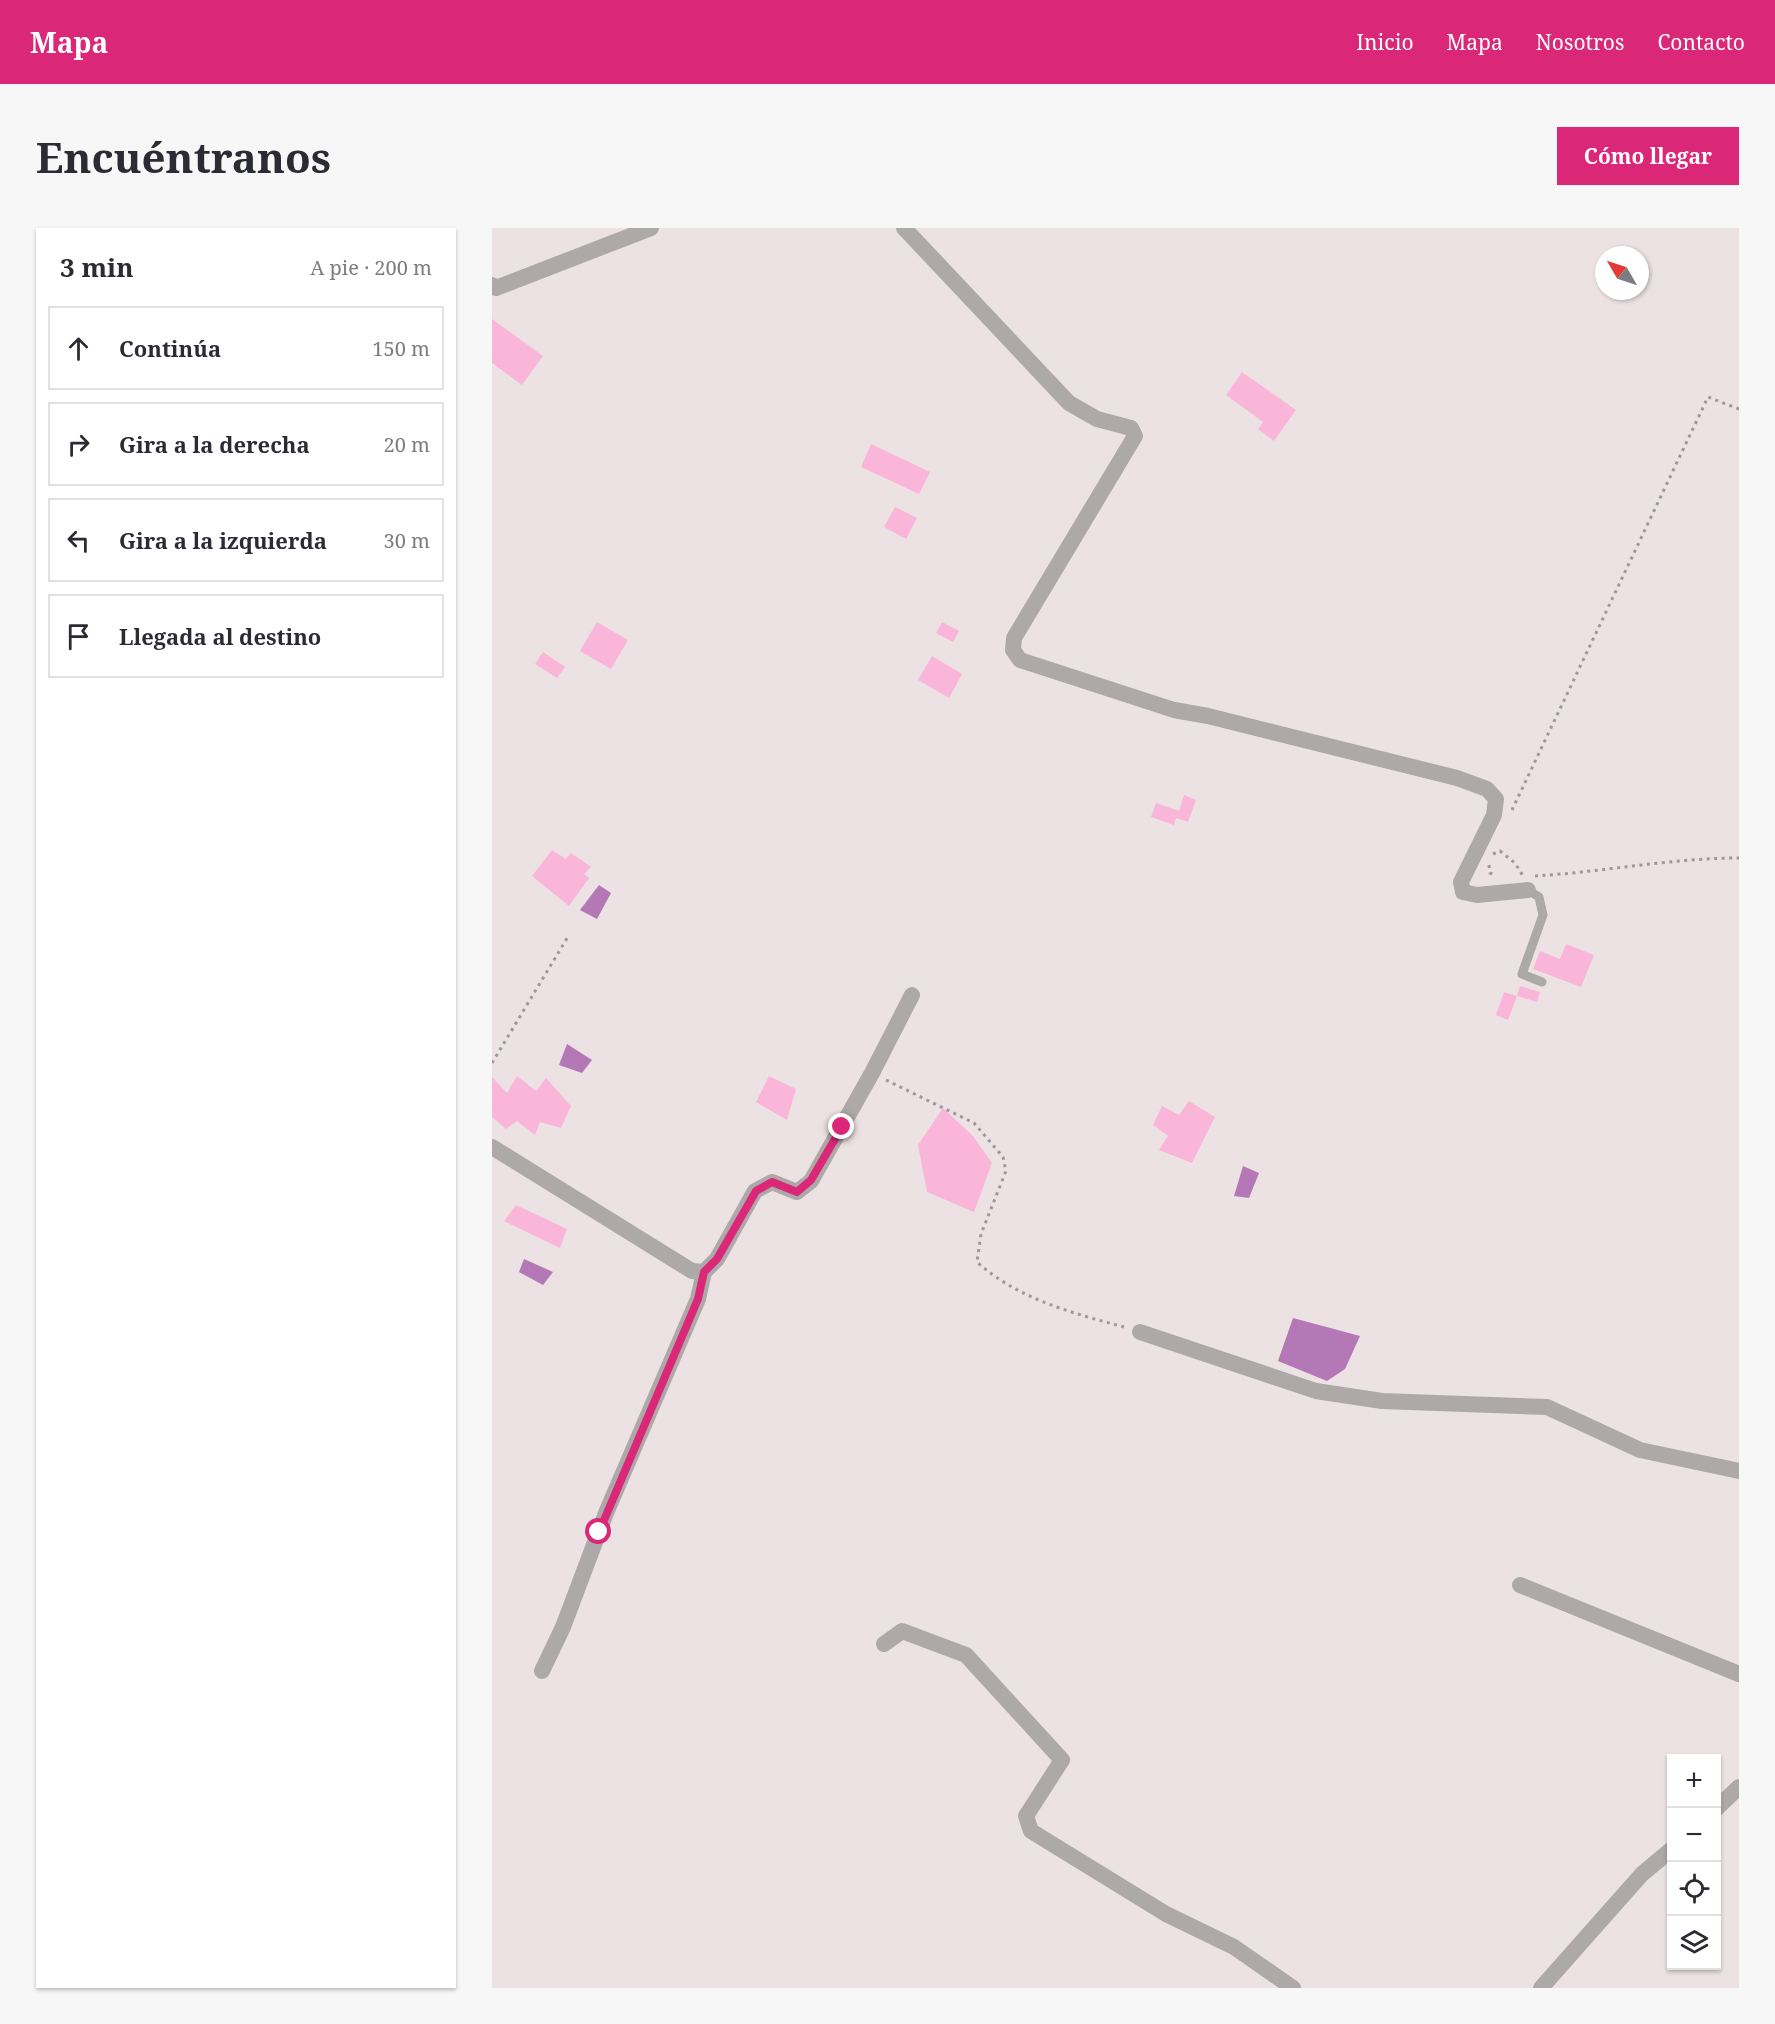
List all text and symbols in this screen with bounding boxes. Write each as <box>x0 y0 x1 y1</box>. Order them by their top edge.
text: Mapa <box>30 23 108 61</box>
text: Inicio <box>1356 28 1414 56</box>
text: Mapa <box>1447 28 1503 56</box>
text: Nosotros <box>1536 28 1624 56</box>
text: Contacto <box>1657 28 1745 56</box>
button: Cómo llegar <box>1557 127 1739 185</box>
text: Encuéntranos <box>36 128 331 185</box>
north arrow <box>1595 246 1649 300</box>
text: 3 min <box>60 249 134 285</box>
text: A pie · 200 m <box>310 254 432 281</box>
icon: ahead <box>62 332 95 365</box>
text: Continúa <box>119 333 221 363</box>
text: 150 m <box>372 335 430 362</box>
icon: right <box>62 428 95 461</box>
text: Gira a la derecha <box>119 429 310 459</box>
text: 20 m <box>384 431 430 458</box>
icon: left <box>62 524 95 557</box>
text: Gira a la izquierda <box>119 525 327 555</box>
text: 30 m <box>384 527 430 554</box>
icon: arrive <box>62 620 95 653</box>
text: Llegada al destino <box>119 621 321 651</box>
route end <box>828 1113 854 1139</box>
route start <box>585 1518 611 1544</box>
map controls <box>1667 1754 1721 1970</box>
button: + <box>1667 1754 1721 1808</box>
button: − <box>1667 1808 1721 1862</box>
button: locate <box>1667 1862 1721 1916</box>
button: layers <box>1667 1916 1721 1970</box>

